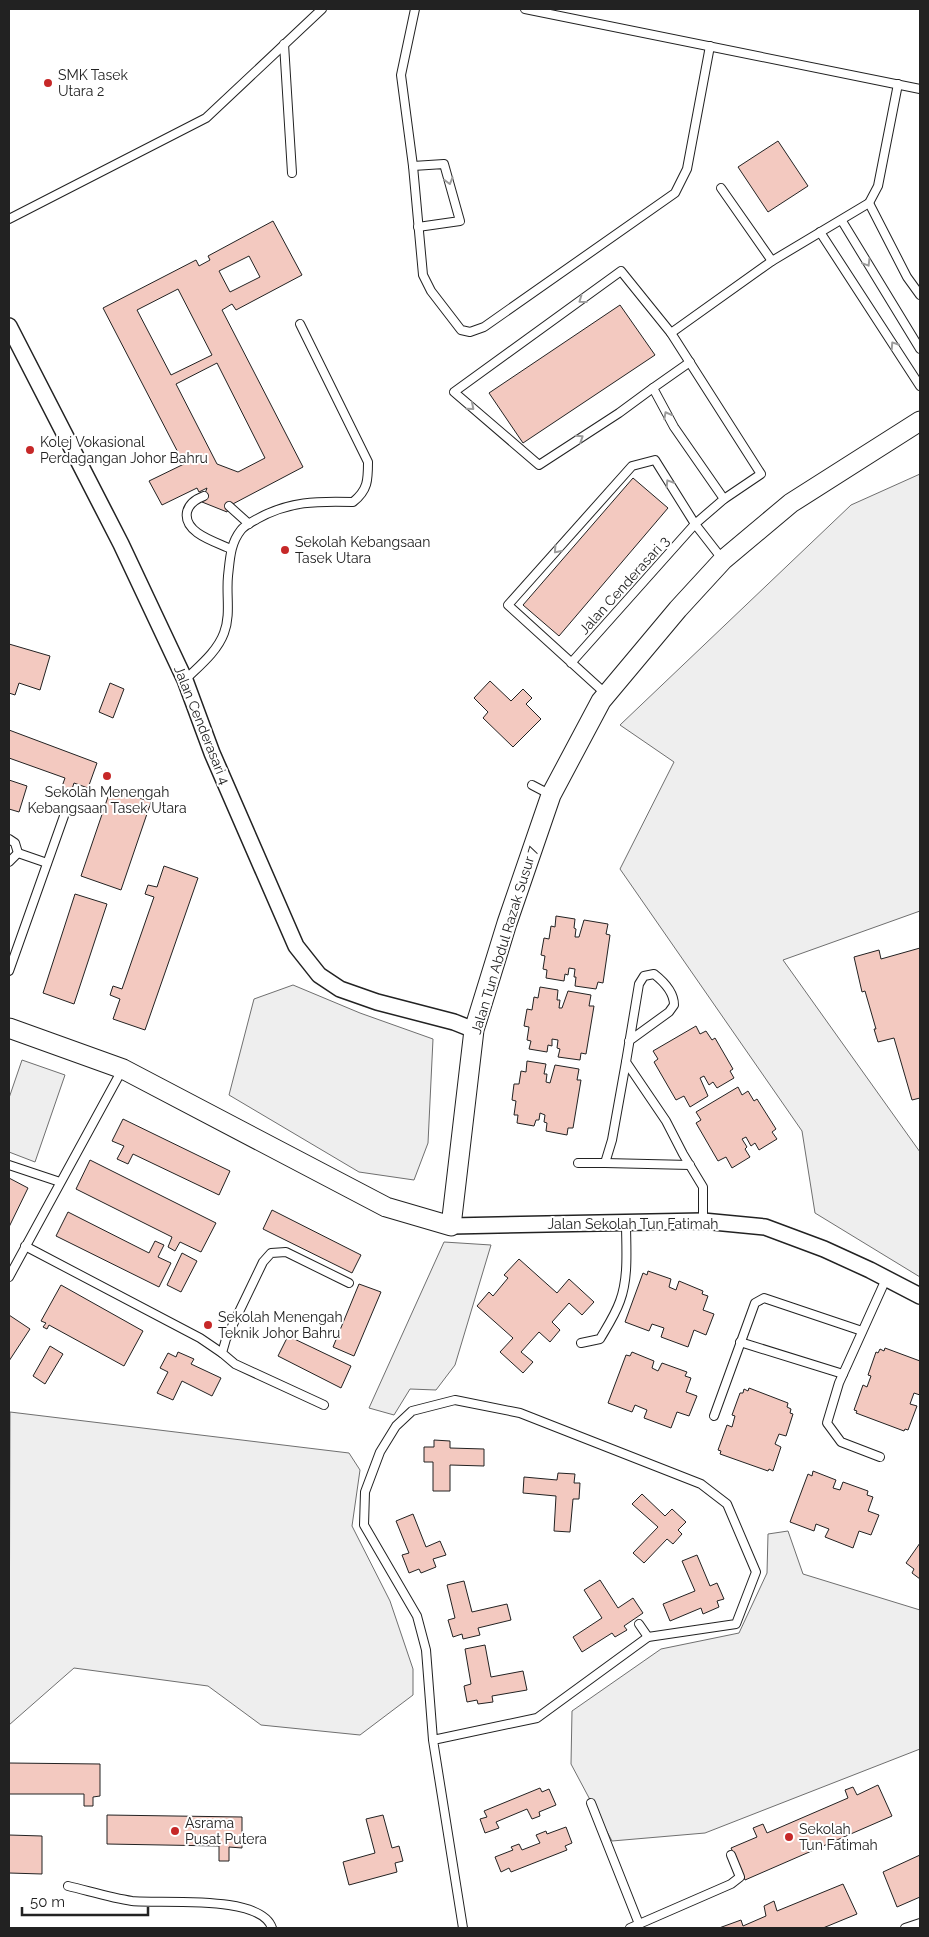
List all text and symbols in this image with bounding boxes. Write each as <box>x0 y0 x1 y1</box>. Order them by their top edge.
place label: SMK Tasek Utara 2 <box>58 67 128 99</box>
marker: SMK Tasek Utara 2 <box>42 77 54 89</box>
one-way arrow <box>443 176 453 184</box>
one-way arrow <box>861 257 871 266</box>
one-way arrow <box>578 294 588 303</box>
one-way arrow <box>890 341 900 350</box>
one-way arrow <box>466 401 475 410</box>
one-way arrow <box>664 411 674 420</box>
place label: Kolej Vokasional Perdagangan Johor Bahru <box>40 434 208 466</box>
one-way arrow <box>575 435 584 445</box>
marker: Kolej Vokasional Perdagangan Johor Bahru <box>24 444 36 456</box>
one-way arrow <box>666 479 675 489</box>
street label: Jalan Cenderasari 3 <box>576 533 672 637</box>
place label: Sekolah Kebangsaan Tasek Utara <box>295 534 430 566</box>
marker: Sekolah Kebangsaan Tasek Utara <box>279 544 291 556</box>
one-way arrow <box>554 545 563 554</box>
street label: Jalan Cenderasari 4 <box>171 663 233 787</box>
marker: Sekolah Menengah Kebangsaan Tasek Utara <box>101 770 113 782</box>
place label: Sekolah Menengah Kebangsaan Tasek Utara <box>27 784 187 816</box>
street label: Jalan Tun Abdul Razak Susur 7 <box>468 844 540 1036</box>
street label: Jalan Sekolah Tun Fatimah <box>548 1216 719 1232</box>
place label: Sekolah Menengah Teknik Johor Bahru <box>218 1309 343 1341</box>
marker: Sekolah Menengah Teknik Johor Bahru <box>202 1319 214 1331</box>
place label: Asrama Pusat Putera <box>185 1815 267 1847</box>
place label: Sekolah Tun Fatimah <box>799 1821 878 1853</box>
marker: Asrama Pusat Putera <box>169 1825 181 1837</box>
marker: Sekolah Tun Fatimah <box>783 1831 795 1843</box>
scale bar <box>22 1884 149 1916</box>
text: 50 m <box>30 1893 65 1911</box>

